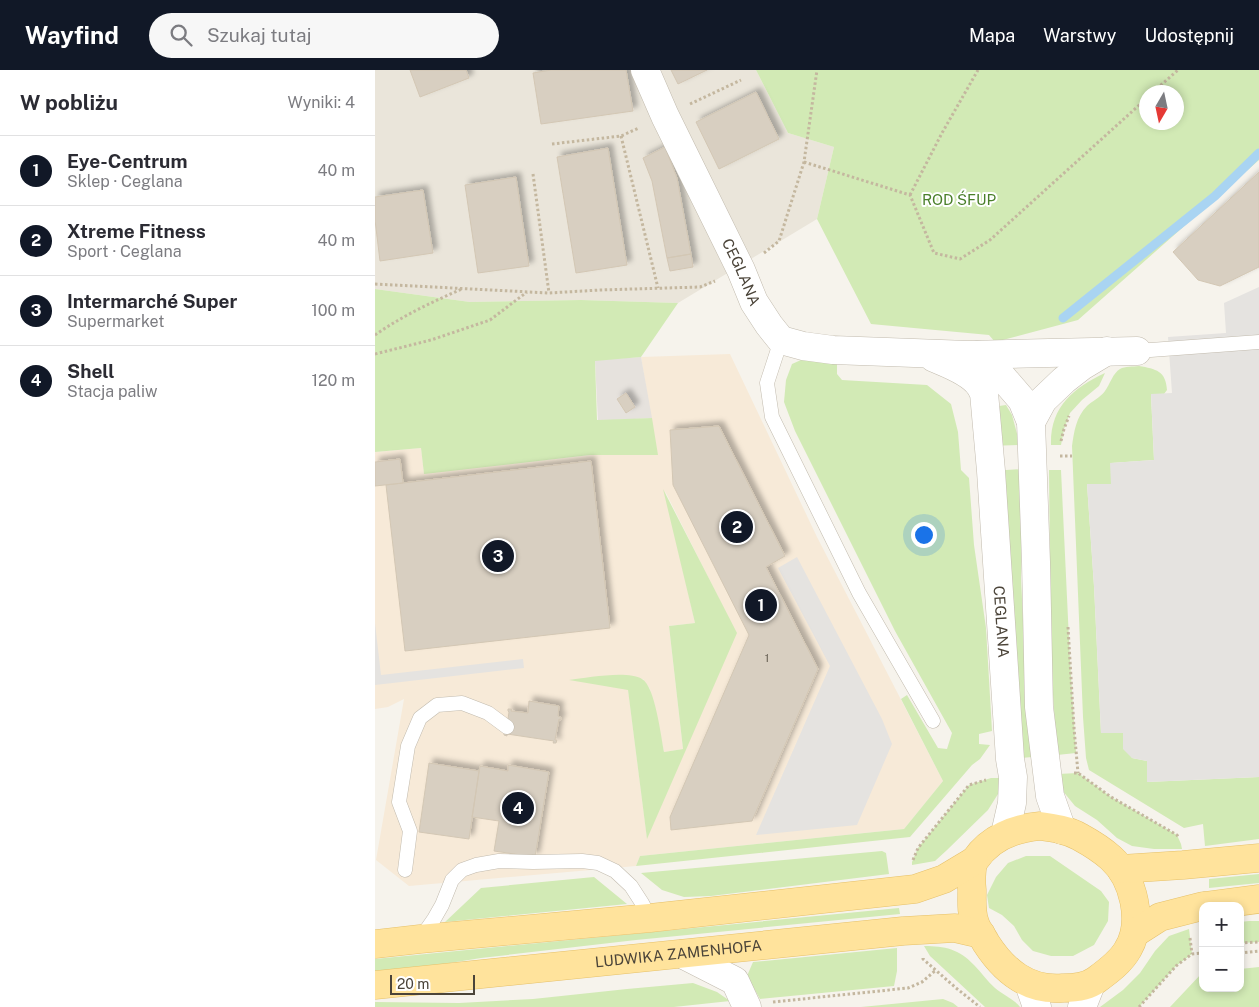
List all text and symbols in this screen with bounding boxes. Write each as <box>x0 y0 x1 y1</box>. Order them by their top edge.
search box <box>149 13 499 58</box>
text: Wayfind <box>25 21 119 49</box>
icon: search <box>167 21 195 49</box>
text: Szukaj tutaj <box>207 24 311 46</box>
text: Mapa <box>969 25 1015 46</box>
text: Warstwy <box>1043 25 1116 46</box>
text: Udostępnij <box>1144 25 1234 46</box>
north arrow <box>1139 85 1184 130</box>
text: W pobliżu <box>20 90 118 115</box>
text: Wyniki: 4 <box>287 93 355 112</box>
text: Eye-Centrum <box>67 150 187 172</box>
text: 1 <box>33 161 39 180</box>
text: 40 m <box>317 161 355 180</box>
text: Sklep · Ceglana <box>67 172 183 191</box>
park label: ROD ŚFUP <box>922 190 996 208</box>
text: Xtreme Fitness <box>67 220 206 242</box>
text: 2 <box>31 231 41 250</box>
text: 40 m <box>317 231 355 250</box>
street label: CEGLANA <box>719 236 764 309</box>
text: Sport · Ceglana <box>67 242 182 261</box>
text: Intermarché Super <box>67 290 237 312</box>
text: 3 <box>31 301 41 320</box>
text: 100 m <box>311 301 355 320</box>
text: Supermarket <box>67 312 164 331</box>
text: Shell <box>67 360 115 382</box>
text: 4 <box>31 371 41 390</box>
text: 120 m <box>311 371 355 390</box>
text: Stacja paliw <box>67 382 158 401</box>
pin: 2 <box>721 508 753 546</box>
your location <box>911 522 937 548</box>
pin: 3 <box>482 537 514 575</box>
street label: CEGLANA <box>991 585 1012 659</box>
pin: 1 <box>745 586 777 624</box>
house number: 1 <box>765 651 769 665</box>
pin: 4 <box>502 789 534 827</box>
map controls <box>1199 902 1244 992</box>
button: + <box>1199 902 1244 947</box>
street label: LUDWIKA ZAMENHOFA <box>594 936 763 970</box>
button: − <box>1199 947 1244 992</box>
scale bar <box>390 972 475 995</box>
text: 20 m <box>397 976 429 992</box>

